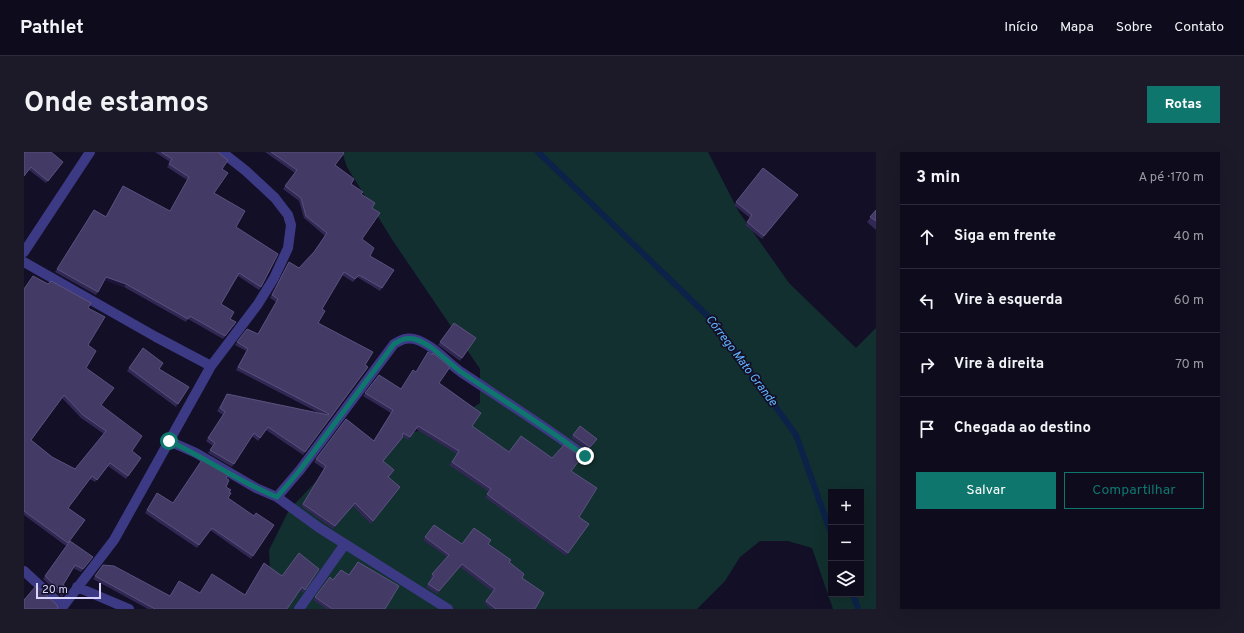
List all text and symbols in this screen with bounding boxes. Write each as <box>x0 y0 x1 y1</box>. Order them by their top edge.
text: Pathlet <box>20 16 84 40</box>
text: Início <box>1004 19 1038 36</box>
text: Mapa <box>1060 19 1094 36</box>
text: Sobre <box>1116 19 1152 36</box>
text: Contato <box>1174 19 1224 36</box>
text: Onde estamos <box>24 86 209 122</box>
button: Rotas <box>1147 86 1220 123</box>
text: 3 min <box>916 167 960 189</box>
text: A pé · 170 m <box>1138 170 1204 186</box>
icon: ahead <box>916 226 938 248</box>
text: Siga em frente <box>954 227 1056 246</box>
text: 40 m <box>1174 229 1204 245</box>
icon: left <box>916 290 938 312</box>
text: Vire à esquerda <box>954 291 1063 310</box>
text: 60 m <box>1174 293 1204 309</box>
water label: Córrego Mato Grande <box>701 312 781 410</box>
icon: right <box>916 354 938 376</box>
text: Vire à direita <box>954 355 1044 374</box>
text: 70 m <box>1175 357 1204 373</box>
icon: arrive <box>916 418 938 440</box>
text: Chegada ao destino <box>954 419 1091 438</box>
route start <box>160 432 178 450</box>
route end <box>576 447 594 465</box>
button: Salvar <box>916 472 1056 509</box>
button: Compartilhar <box>1064 472 1204 509</box>
map controls <box>828 489 864 597</box>
button: + <box>828 489 864 525</box>
button: − <box>828 525 864 561</box>
button: layers <box>828 561 864 597</box>
scale bar <box>36 581 101 600</box>
text: 20 m <box>42 583 68 597</box>

